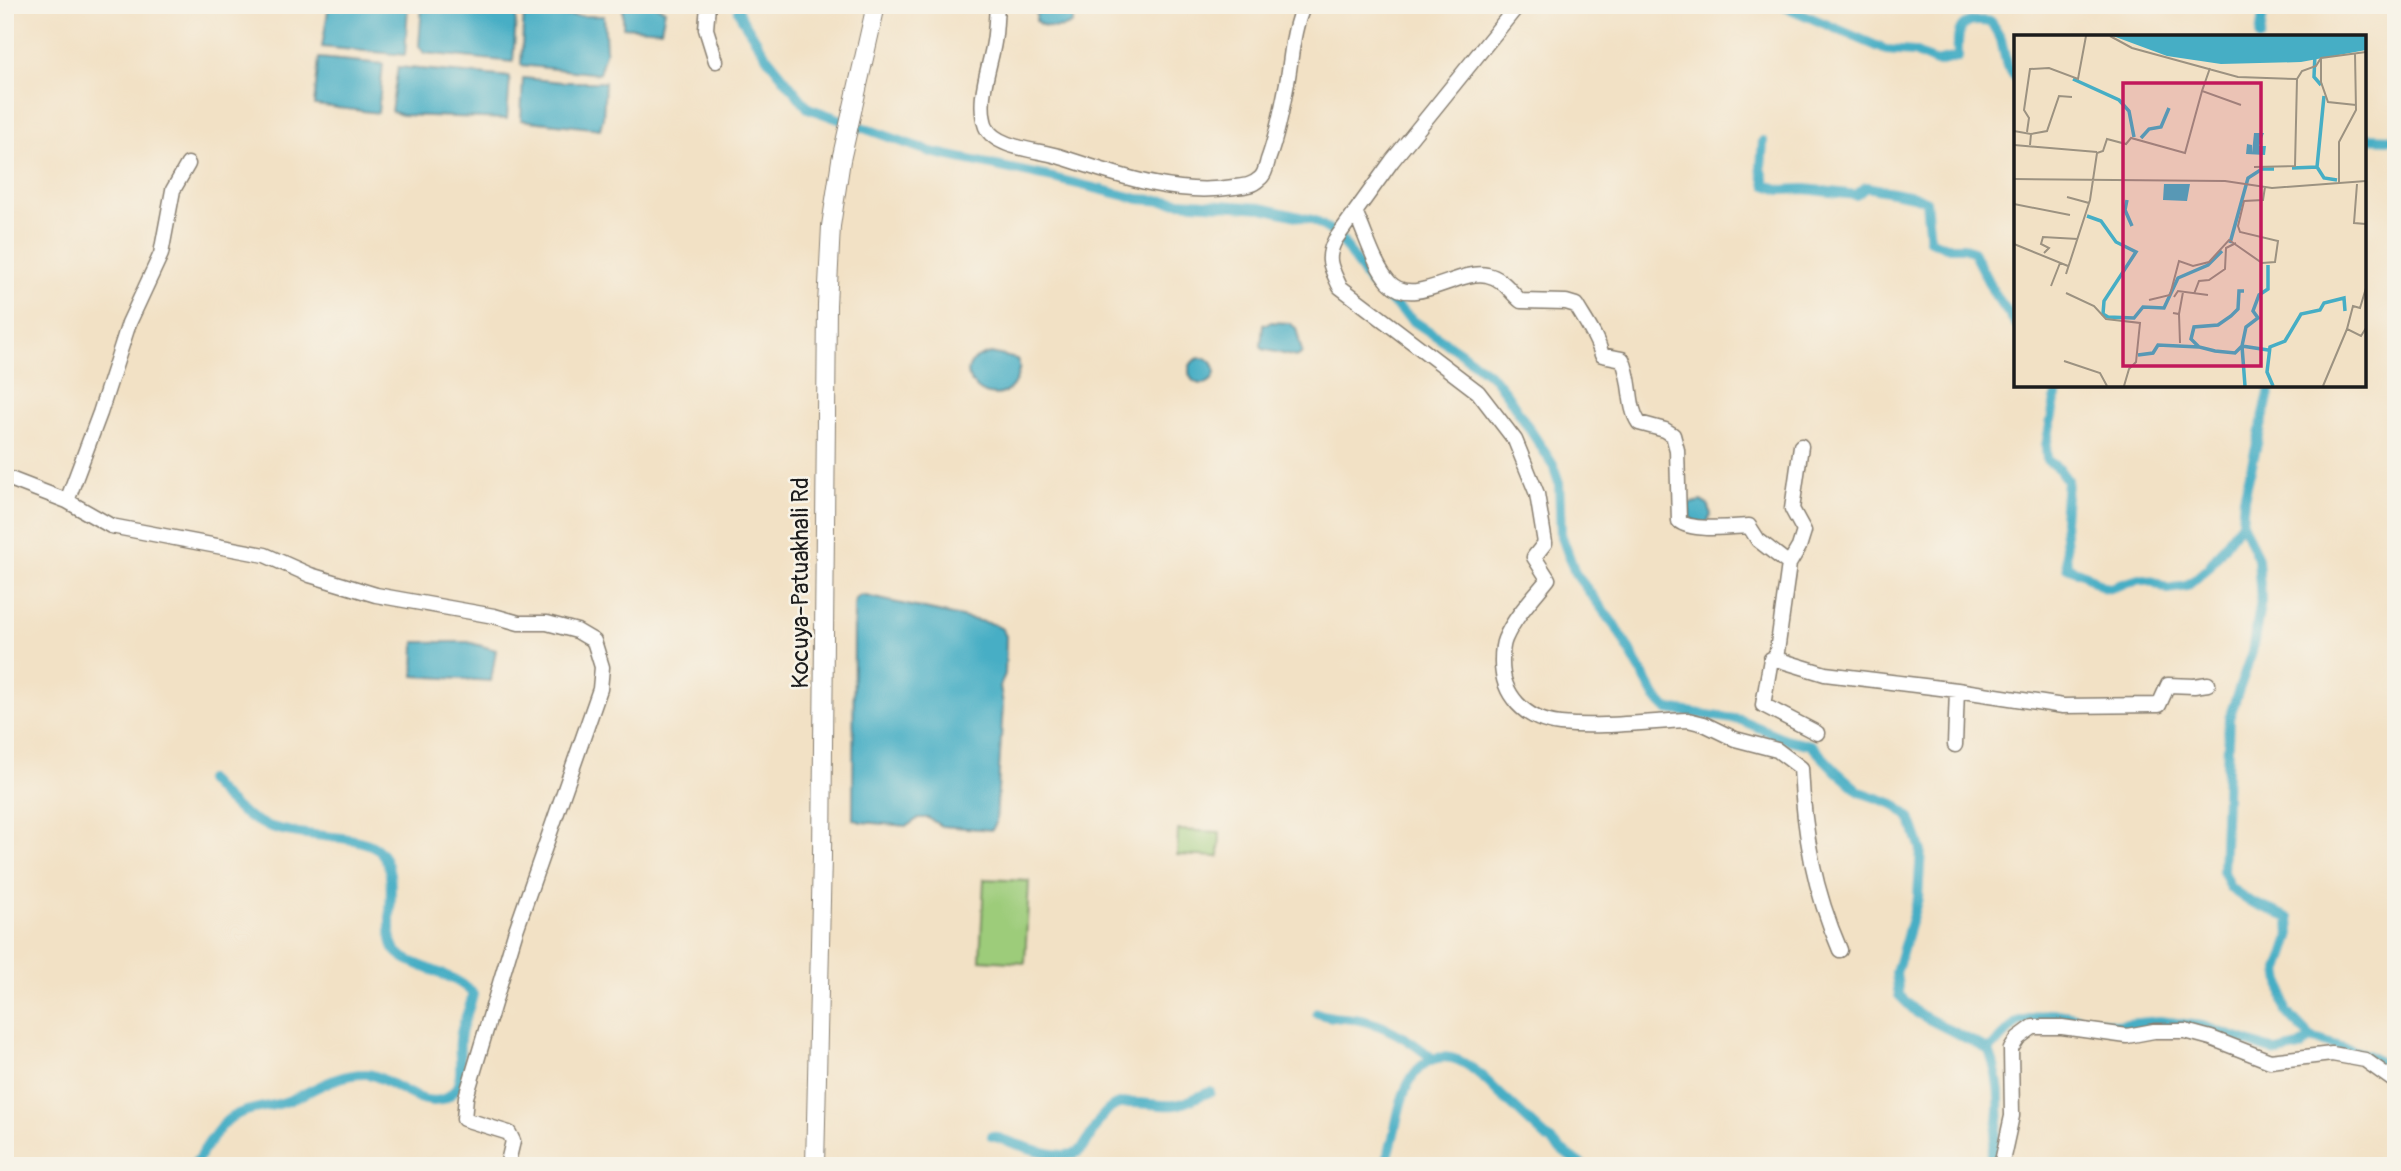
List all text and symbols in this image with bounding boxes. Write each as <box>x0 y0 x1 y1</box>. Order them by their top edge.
inset map <box>2014 35 2366 387</box>
street label: Kocuya-Patuakhali Rd <box>786 477 815 689</box>

